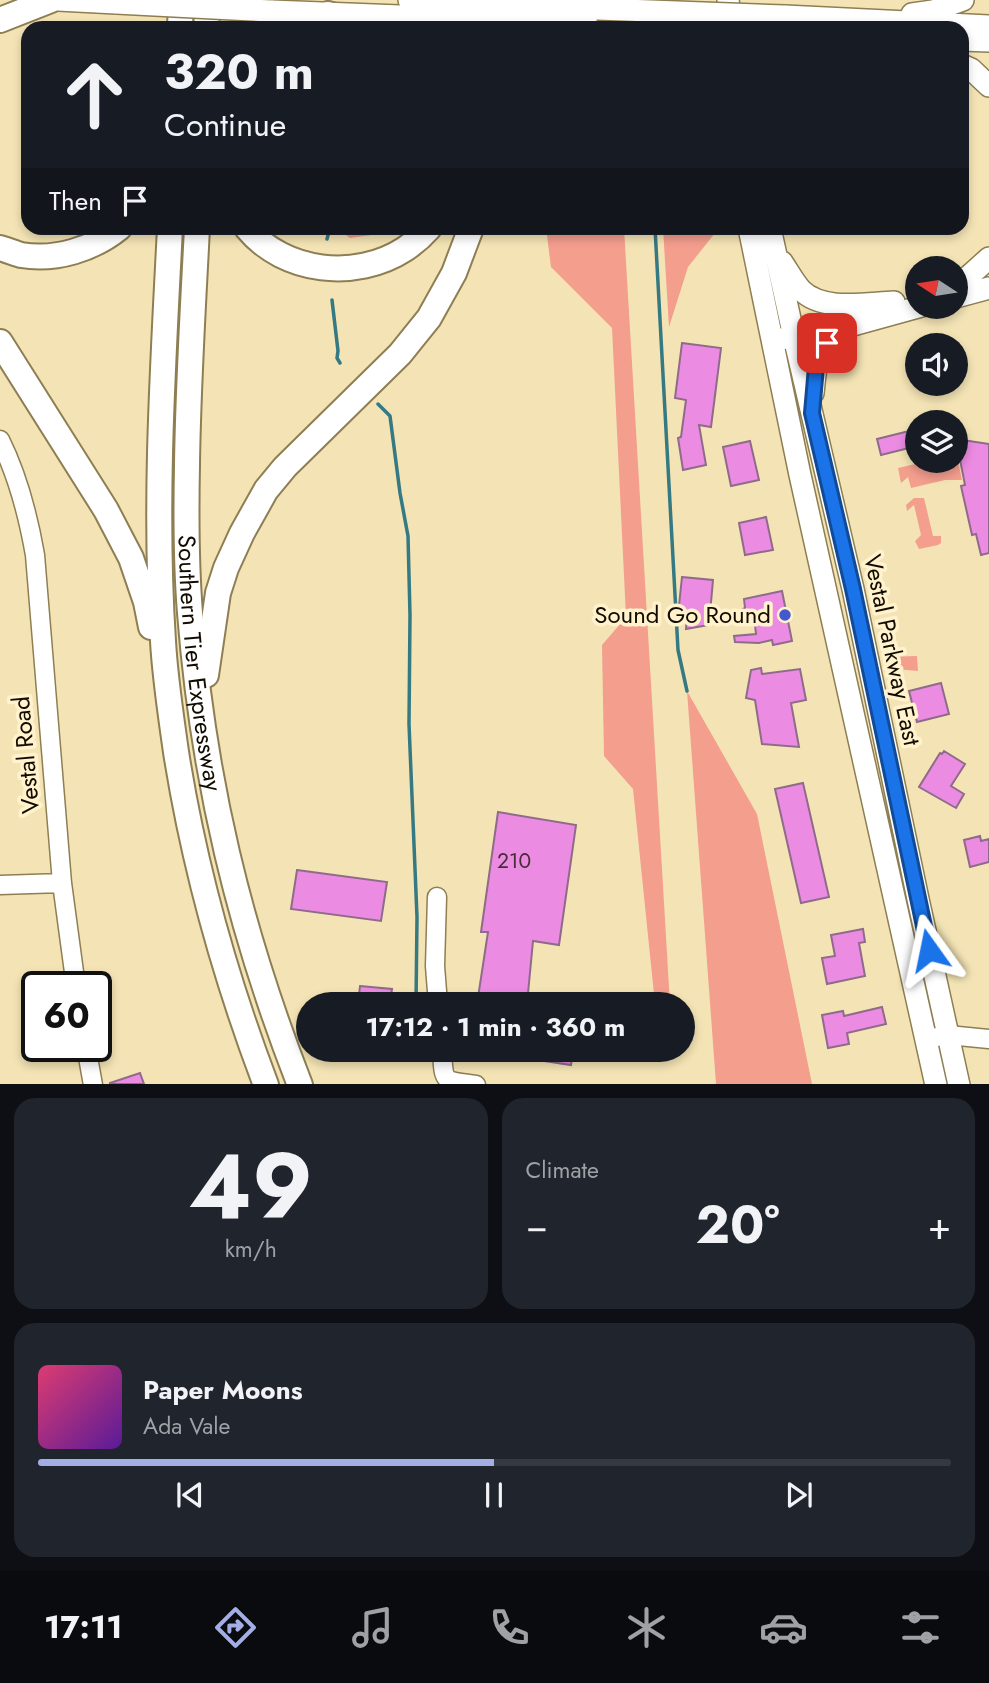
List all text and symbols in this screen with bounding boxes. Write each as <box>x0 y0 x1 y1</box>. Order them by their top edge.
text: 320 m <box>164 37 314 107</box>
icon: ahead <box>49 49 140 140</box>
text: Continue <box>164 102 286 148</box>
text: Then <box>49 182 102 220</box>
icon: arrive <box>116 182 154 220</box>
north arrow <box>905 256 968 318</box>
map controls <box>905 256 968 473</box>
pin <box>797 313 857 373</box>
icon: arrive <box>808 324 846 362</box>
button: sound <box>905 333 968 396</box>
button: layers <box>905 410 968 473</box>
street label: Southern Tier Expressway <box>170 535 232 794</box>
street label: Vestal Parkway East <box>855 551 930 749</box>
place label: Sound Go Round <box>594 597 771 632</box>
marker: Sound Go Round <box>777 607 793 623</box>
street label: Vestal Road <box>3 695 48 815</box>
house number: 210 <box>497 846 531 876</box>
position arrow <box>892 913 966 987</box>
speed limit sign: 60 <box>21 971 112 1062</box>
text: 17:12 · 1 min · 360 m <box>366 1008 625 1046</box>
text: 49 <box>189 1121 313 1252</box>
text: Climate <box>526 1153 599 1187</box>
text: 20° <box>696 1187 780 1263</box>
text: − <box>526 1198 548 1253</box>
text: + <box>928 1198 951 1253</box>
text: km/h <box>225 1232 277 1266</box>
text: Paper Moons <box>143 1371 303 1409</box>
text: Ada Vale <box>143 1409 230 1443</box>
icon: previous <box>171 1476 209 1514</box>
icon: pause <box>475 1476 513 1514</box>
icon: next <box>780 1476 818 1514</box>
icon: directions <box>211 1603 260 1652</box>
icon: music <box>348 1603 397 1652</box>
icon: phone <box>485 1603 534 1652</box>
icon: climate <box>622 1603 671 1652</box>
icon: car <box>759 1603 808 1652</box>
icon: filters <box>896 1603 945 1652</box>
text: 17:11 <box>44 1604 123 1650</box>

